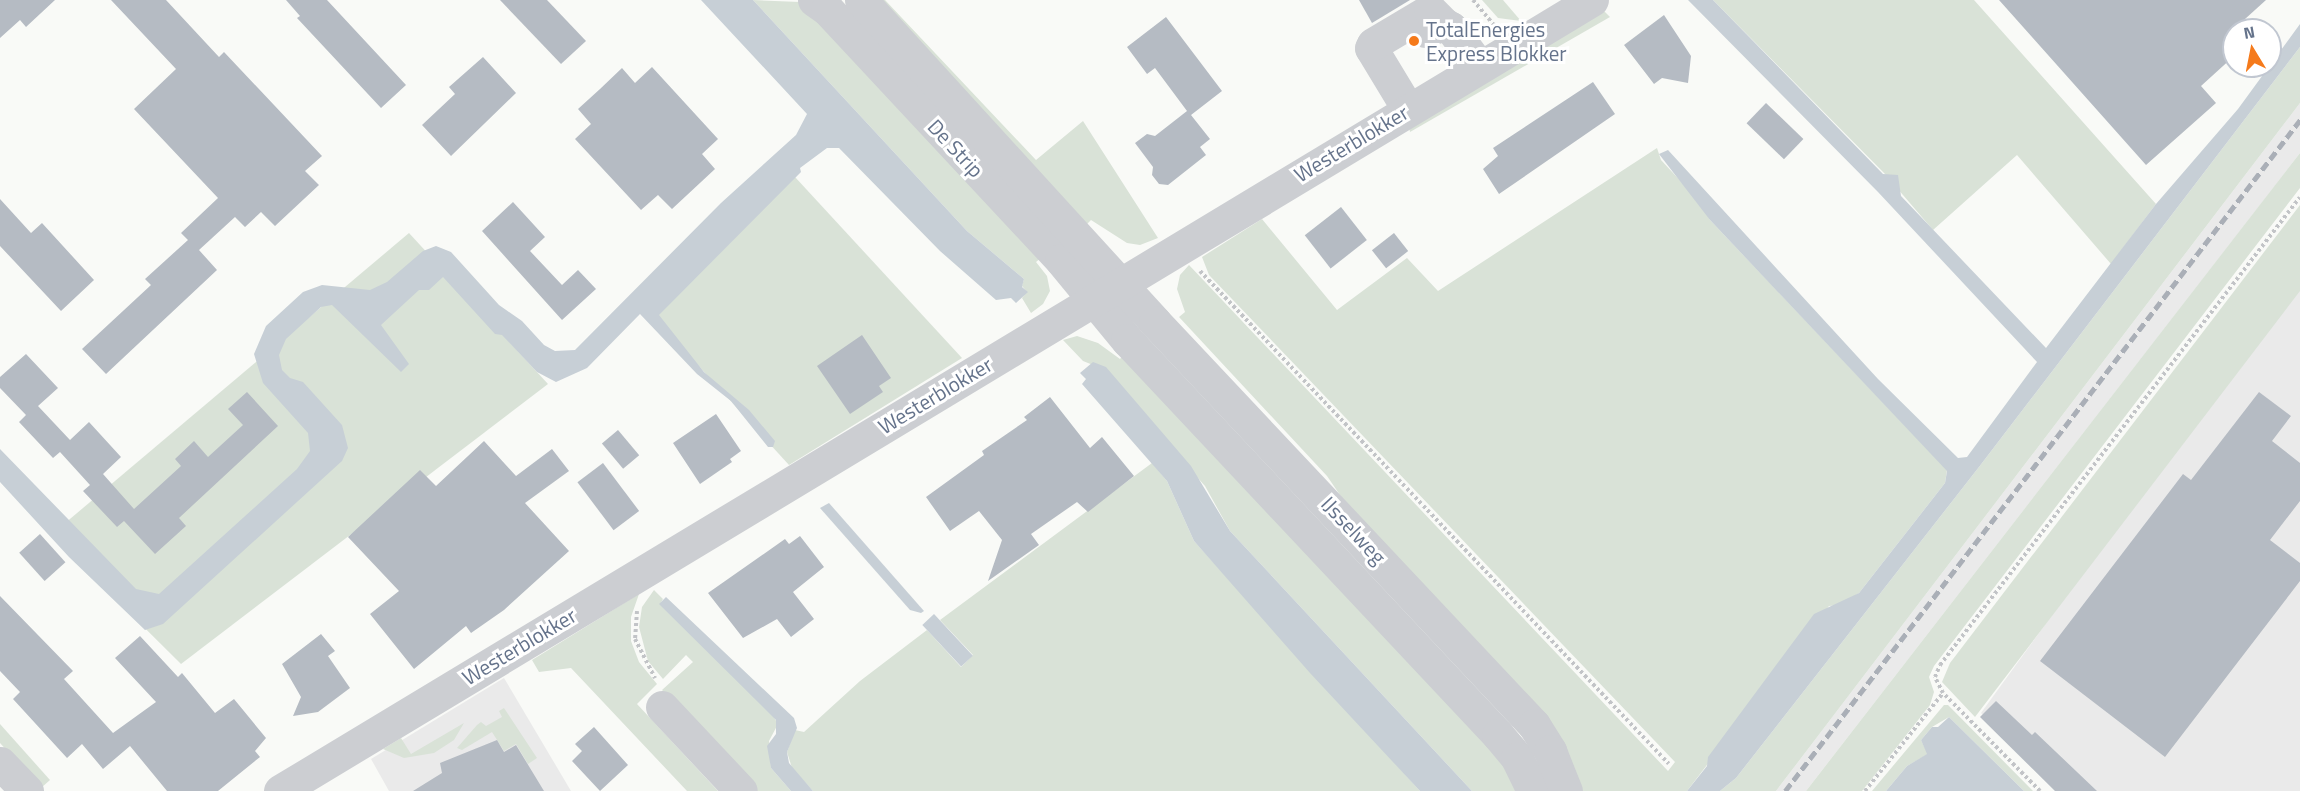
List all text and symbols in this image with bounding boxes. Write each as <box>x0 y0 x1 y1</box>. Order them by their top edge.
place label: TotalEnergies Express Blokker <box>1426 16 1567 66</box>
north arrow <box>2222 18 2282 78</box>
text: N <box>2242 19 2257 45</box>
marker: TotalEnergies Express Blokker <box>1407 34 1421 48</box>
street label: Westerblokker <box>1289 99 1413 187</box>
street label: De Strip <box>923 114 989 182</box>
street label: Westerblokker <box>873 351 997 439</box>
street label: IJsselweg <box>1316 491 1392 569</box>
street label: Westerblokker <box>457 602 581 690</box>

